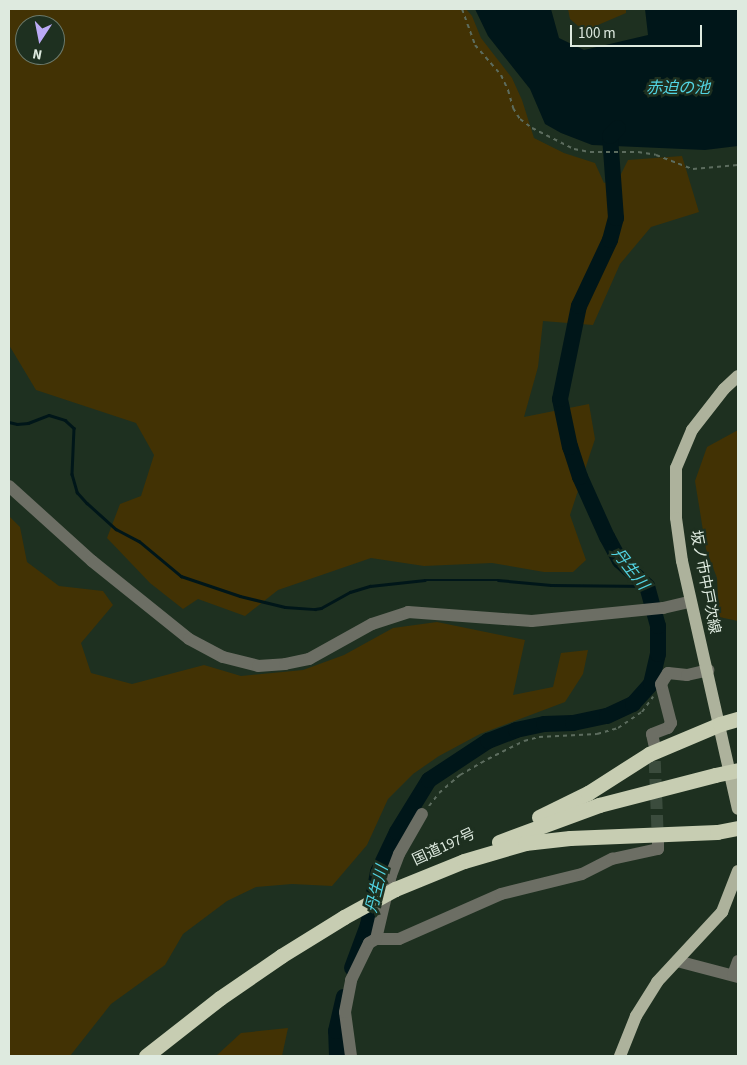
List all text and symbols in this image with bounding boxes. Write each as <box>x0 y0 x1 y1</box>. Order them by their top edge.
north arrow <box>15 15 65 65</box>
scale bar <box>572 15 704 47</box>
text: 100 m <box>578 23 616 44</box>
text: N <box>31 43 44 64</box>
water label: 赤迫の池 <box>646 78 710 98</box>
street label: 坂ノ市中戸次線 <box>686 529 724 635</box>
water label: 丹生川 <box>608 544 652 594</box>
street label: 国道197号 <box>410 825 478 869</box>
water label: 丹生川 <box>362 863 392 915</box>

